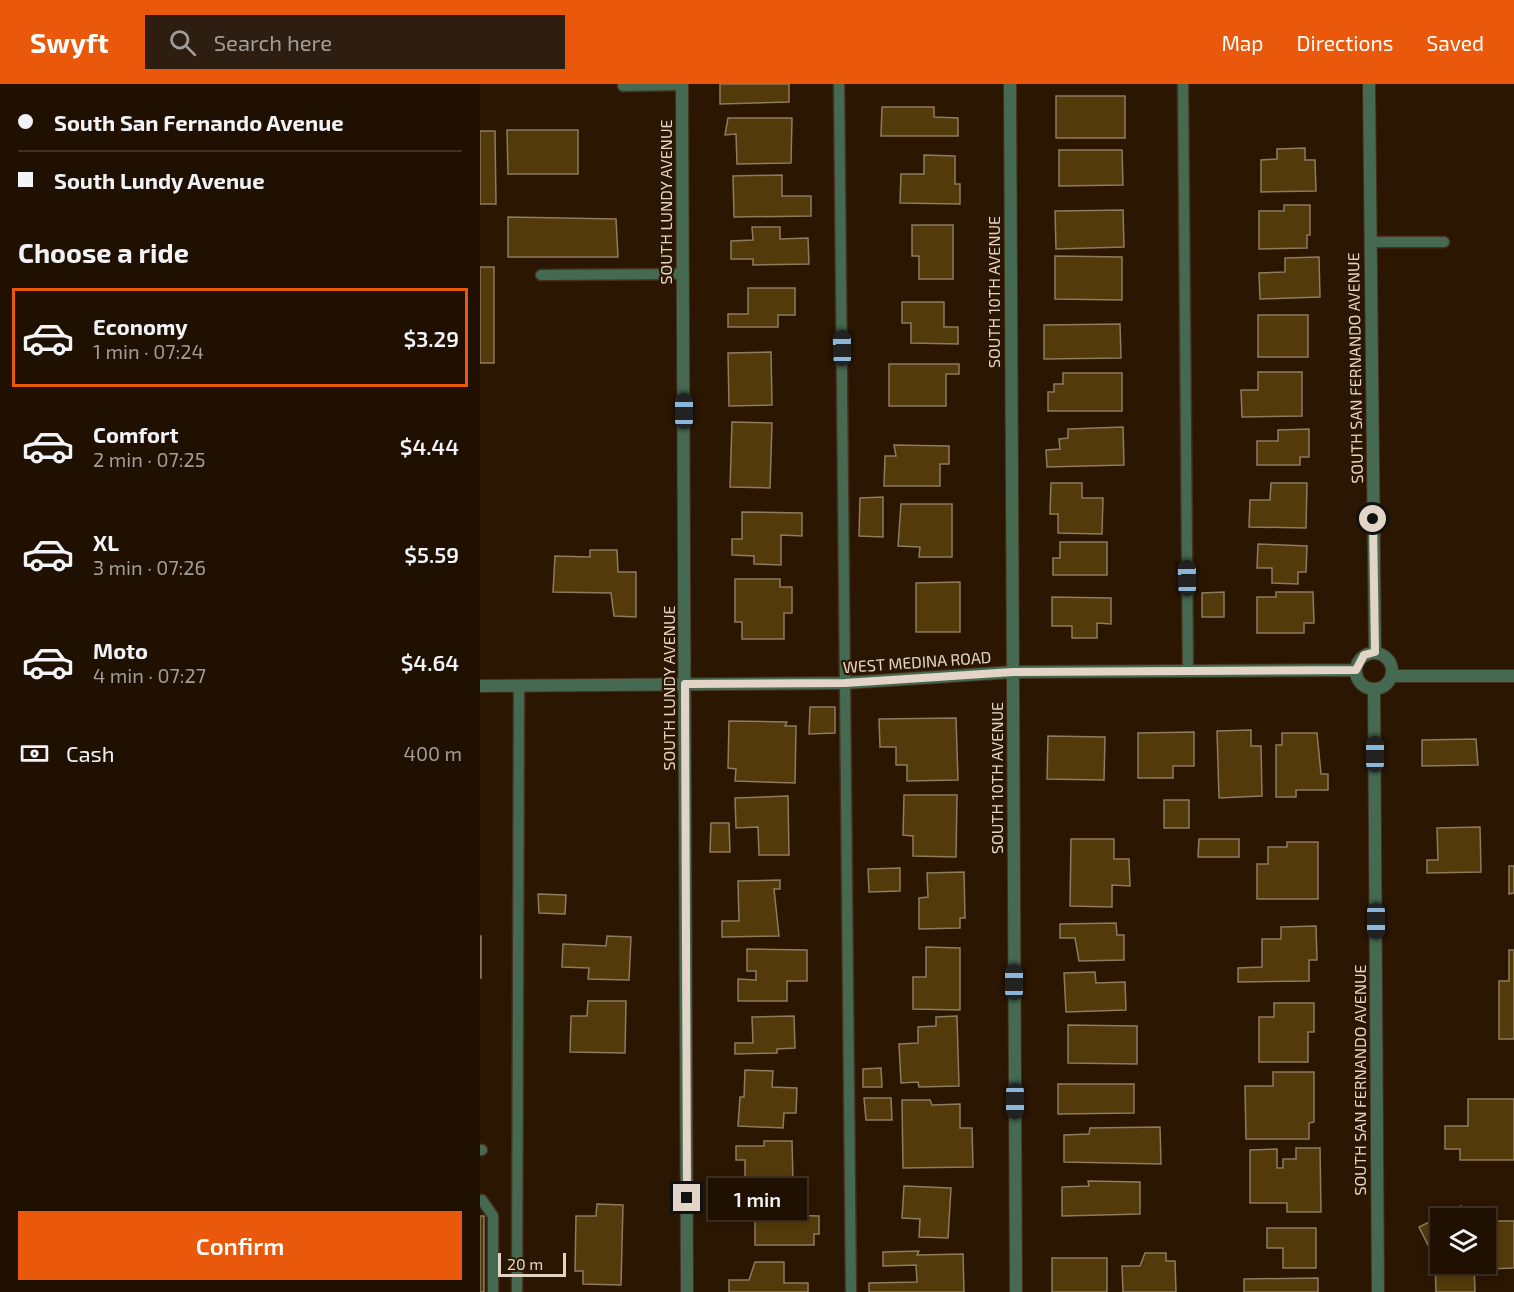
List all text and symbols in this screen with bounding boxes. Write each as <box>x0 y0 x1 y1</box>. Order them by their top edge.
search box <box>145 15 565 69</box>
text: Swyft <box>30 25 109 59</box>
icon: search <box>166 26 199 59</box>
text: Search here <box>214 29 332 55</box>
text: Map <box>1221 30 1264 55</box>
text: Directions <box>1297 30 1393 55</box>
text: Saved <box>1426 30 1484 55</box>
text: South San Fernando Avenue <box>54 109 344 135</box>
street label: SOUTH LUNDY AVENUE <box>656 119 675 284</box>
text: South Lundy Avenue <box>54 167 265 193</box>
street label: SOUTH 10TH AVENUE <box>984 216 1003 368</box>
text: Choose a ride <box>18 236 189 268</box>
street label: SOUTH SAN FERNANDO AVENUE <box>1343 252 1366 484</box>
icon: car <box>21 311 75 365</box>
text: Economy <box>93 313 188 339</box>
text: $3.29 <box>403 325 459 351</box>
car <box>833 330 851 366</box>
text: 1 min · 07:24 <box>93 339 204 363</box>
car <box>675 393 693 429</box>
icon: car <box>21 419 75 473</box>
text: Comfort <box>93 421 178 447</box>
text: $4.44 <box>400 433 459 459</box>
text: 2 min · 07:25 <box>93 447 205 471</box>
route start <box>1359 505 1386 532</box>
icon: car <box>21 527 75 581</box>
text: XL <box>93 529 119 555</box>
text: $5.59 <box>404 541 459 567</box>
text: 3 min · 07:26 <box>93 555 206 579</box>
car <box>1178 560 1196 596</box>
street label: SOUTH LUNDY AVENUE <box>659 605 678 770</box>
icon: car <box>21 635 75 689</box>
text: Moto <box>93 637 148 663</box>
street label: WEST MEDINA ROAD <box>842 647 992 676</box>
text: $4.64 <box>401 649 459 675</box>
text: 4 min · 07:27 <box>93 663 206 687</box>
street label: SOUTH 10TH AVENUE <box>987 702 1006 854</box>
car <box>1366 736 1384 772</box>
icon: cash <box>18 737 51 770</box>
text: Cash <box>66 740 115 766</box>
text: 400 m <box>404 741 462 765</box>
car <box>1367 903 1385 939</box>
car <box>1005 964 1023 1000</box>
street label: SOUTH SAN FERNANDO AVENUE <box>1350 964 1369 1196</box>
car <box>1006 1083 1024 1119</box>
callout: 1 min <box>708 1177 807 1219</box>
route end <box>673 1184 700 1211</box>
text: 1 min <box>734 1187 781 1211</box>
map controls <box>1430 1208 1496 1274</box>
button: layers <box>1430 1208 1496 1274</box>
button: Confirm <box>18 1211 462 1280</box>
scale bar <box>498 1250 566 1278</box>
text: 20 m <box>507 1254 543 1273</box>

